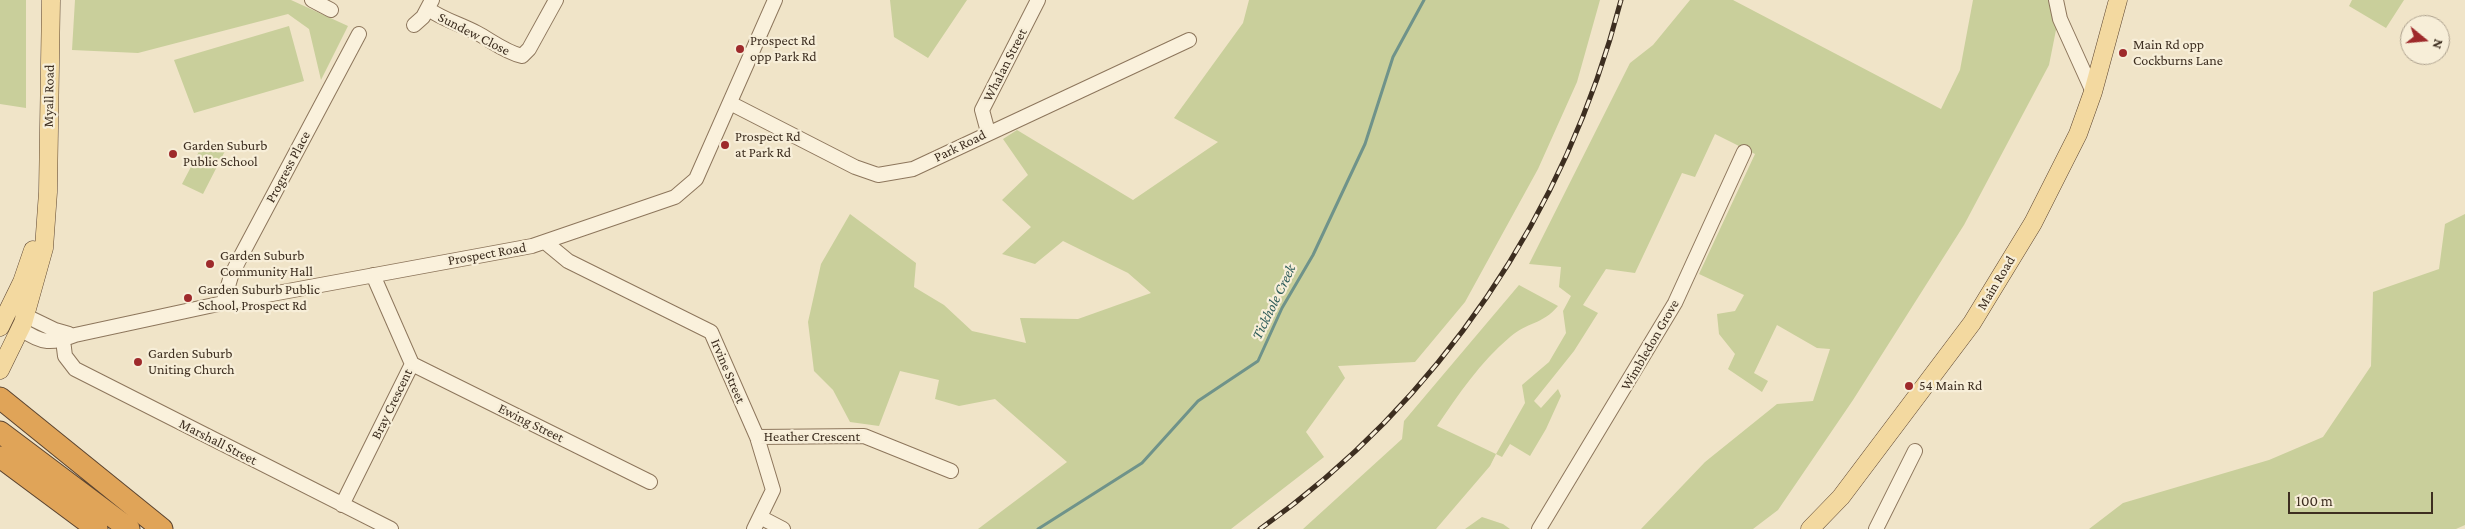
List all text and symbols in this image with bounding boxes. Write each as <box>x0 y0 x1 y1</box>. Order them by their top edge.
street label: Sundew Close <box>435 9 513 59</box>
north arrow <box>2400 15 2450 65</box>
street label: Whalan Street <box>979 26 1031 104</box>
place label: Prospect Rd opp Park Rd <box>750 33 817 65</box>
place label: Main Rd opp Cockburns Lane <box>2133 37 2223 70</box>
text: N <box>2429 37 2447 51</box>
marker: Prospect Rd opp Park Rd <box>734 43 746 55</box>
marker: Main Rd opp Cockburns Lane <box>2117 47 2129 59</box>
street label: Myall Road <box>40 64 58 128</box>
street label: Park Road <box>931 126 989 166</box>
street label: Progress Place <box>262 128 314 206</box>
place label: Prospect Rd at Park Rd <box>735 129 801 162</box>
place label: Garden Suburb Public School <box>183 138 267 170</box>
marker: Prospect Rd at Park Rd <box>719 139 731 151</box>
marker: Garden Suburb Public School <box>167 148 179 160</box>
street label: Prospect Road <box>447 239 527 269</box>
place label: Garden Suburb Community Hall <box>220 248 313 280</box>
street label: Main Road <box>1973 253 2019 313</box>
marker: Garden Suburb Community Hall <box>204 258 216 270</box>
water label: Tickhole Creek <box>1248 261 1300 343</box>
place label: Garden Suburb Public School, Prospect Rd <box>198 282 320 314</box>
marker: Garden Suburb Public School, Prospect Rd <box>182 292 194 304</box>
street label: Wimbledon Grove <box>1617 297 1683 393</box>
street label: Irvine Street <box>707 336 749 406</box>
place label: Garden Suburb Uniting Church <box>148 346 235 378</box>
marker: Garden Suburb Uniting Church <box>132 356 144 368</box>
street label: Bray Crescent <box>368 366 416 442</box>
place label: 54 Main Rd <box>1919 378 1982 394</box>
marker: 54 Main Rd <box>1903 380 1915 392</box>
street label: Ewing Street <box>495 400 567 446</box>
street label: Marshall Street <box>176 415 260 469</box>
street label: Heather Crescent <box>764 429 860 445</box>
scale bar <box>2290 482 2435 514</box>
text: 100 m <box>2296 493 2333 509</box>

